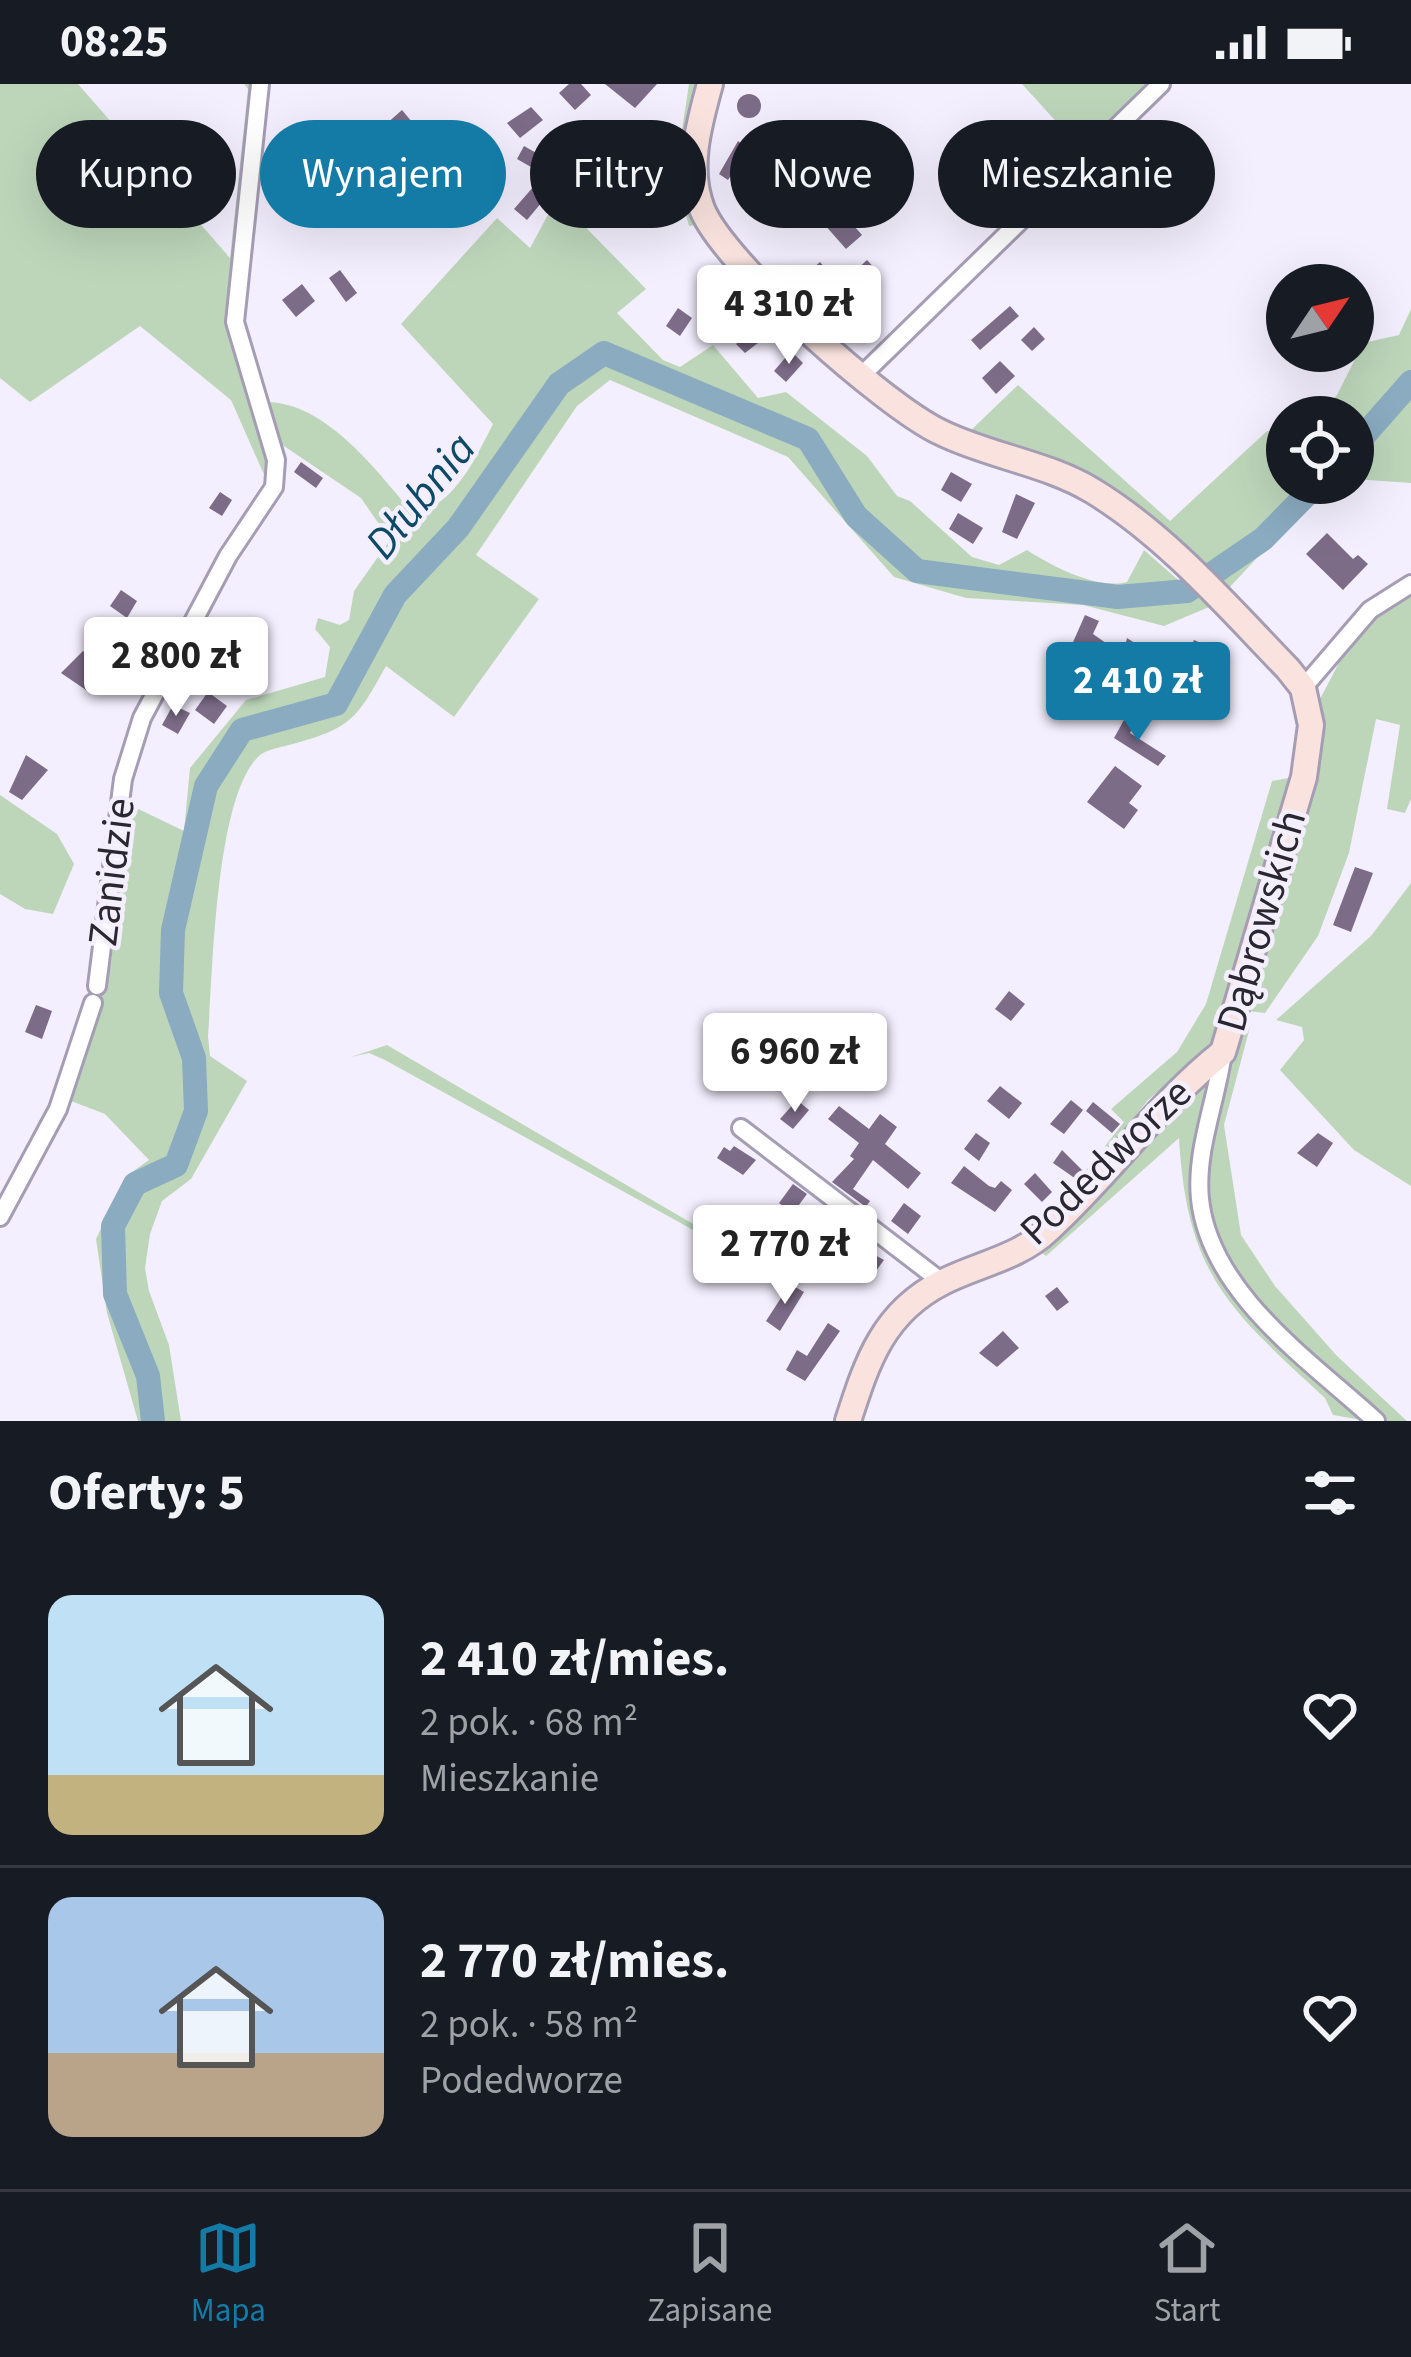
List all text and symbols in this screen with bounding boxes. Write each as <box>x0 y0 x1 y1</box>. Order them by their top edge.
text: 08:25 <box>60 10 169 74</box>
chip: Kupno <box>36 120 236 228</box>
chip: Wynajem <box>260 120 506 228</box>
chip: Filtry <box>530 120 706 228</box>
chip: Nowe <box>730 120 914 228</box>
chip: Mieszkanie <box>938 120 1215 228</box>
north arrow <box>1266 264 1374 372</box>
map controls <box>1266 264 1374 504</box>
pin: 4 310 zł <box>665 265 913 367</box>
text: 4 310 zł <box>724 276 854 332</box>
button: locate <box>1266 396 1374 504</box>
water label: Dłubnia <box>350 419 492 573</box>
pin: 2 800 zł <box>52 617 300 719</box>
text: 2 800 zł <box>111 628 241 684</box>
pin: 2 410 zł <box>1014 642 1262 744</box>
text: 2 410 zł <box>1073 653 1203 709</box>
street label: Zanidzie <box>73 795 151 949</box>
street label: Dąbrowskich <box>1202 803 1322 1039</box>
pin: 6 960 zł <box>671 1013 919 1115</box>
text: 6 960 zł <box>730 1024 860 1080</box>
street label: Podedworze <box>1007 1065 1205 1259</box>
pin: 2 770 zł <box>661 1205 909 1307</box>
text: 2 770 zł <box>720 1216 850 1272</box>
text: Oferty: 5 <box>48 1457 245 1529</box>
icon: filters <box>1297 1460 1363 1526</box>
text: 2 410 zł/mies. <box>420 1623 729 1695</box>
icon: home <box>144 1643 288 1787</box>
icon: heart <box>1297 1682 1363 1748</box>
text: 2 pok. · 68 m² <box>420 1695 638 1751</box>
text: Mieszkanie <box>420 1751 599 1807</box>
text: 2 770 zł/mies. <box>420 1925 729 1997</box>
icon: home <box>144 1945 288 2089</box>
icon: heart <box>1297 1984 1363 2050</box>
text: 2 pok. · 58 m² <box>420 1997 638 2053</box>
text: Podedworze <box>420 2053 623 2109</box>
tab: Mapa <box>191 2215 266 2334</box>
tab: Zapisane <box>647 2215 772 2334</box>
tab: Start <box>1154 2215 1220 2334</box>

